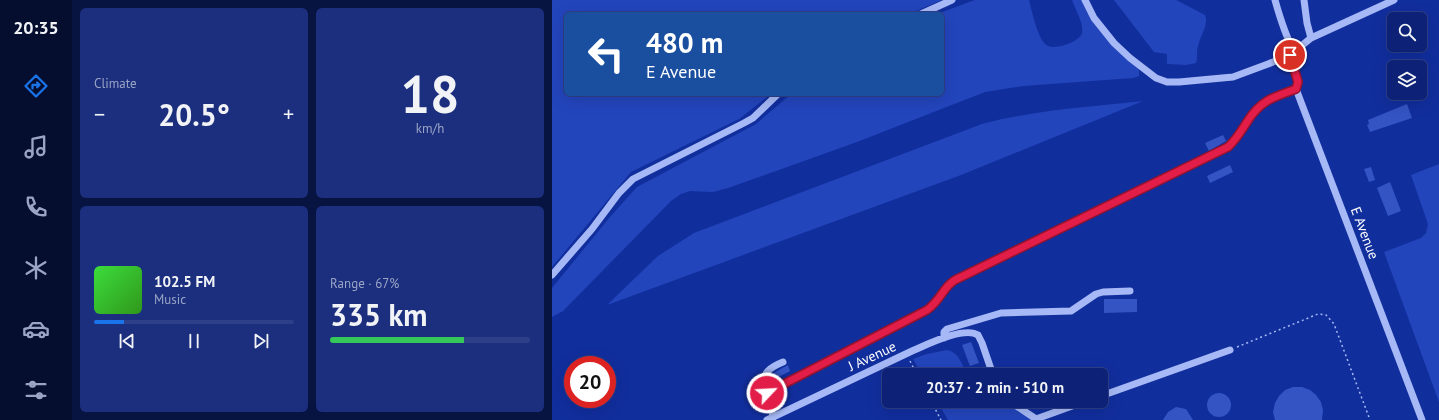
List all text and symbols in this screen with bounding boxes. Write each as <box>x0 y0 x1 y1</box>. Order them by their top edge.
map controls <box>1387 12 1427 100</box>
button: search <box>1387 12 1427 52</box>
text: 20:35 <box>13 16 59 39</box>
text: 480 m <box>646 24 723 61</box>
icon: left <box>580 28 632 80</box>
pin <box>1273 38 1307 72</box>
icon: arrive <box>1279 44 1301 66</box>
text: 18 <box>401 60 459 127</box>
text: E Avenue <box>646 60 716 83</box>
button: layers <box>1387 60 1427 100</box>
icon: directions <box>22 72 50 100</box>
text: Climate <box>94 75 137 92</box>
text: 20.5° <box>158 95 230 134</box>
text: − <box>94 100 105 128</box>
text: + <box>283 100 294 128</box>
text: km/h <box>416 120 444 137</box>
icon: music <box>22 133 50 161</box>
icon: phone <box>22 193 50 221</box>
street label: E Avenue <box>1347 204 1383 262</box>
icon: climate <box>22 254 50 282</box>
text: 102.5 FM <box>154 272 215 291</box>
text: Range · 67% <box>330 275 399 292</box>
text: Music <box>154 291 186 308</box>
text: 335 km <box>330 295 428 334</box>
icon: car <box>22 315 50 343</box>
icon: previous <box>116 330 138 352</box>
icon: pause <box>183 330 205 352</box>
icon: next <box>250 330 272 352</box>
street label: J Avenue <box>844 337 899 375</box>
speed limit sign: 20 <box>564 356 616 408</box>
position arrow <box>746 372 788 414</box>
icon: filters <box>22 376 50 404</box>
text: 20:37 · 2 min · 510 m <box>926 378 1064 397</box>

